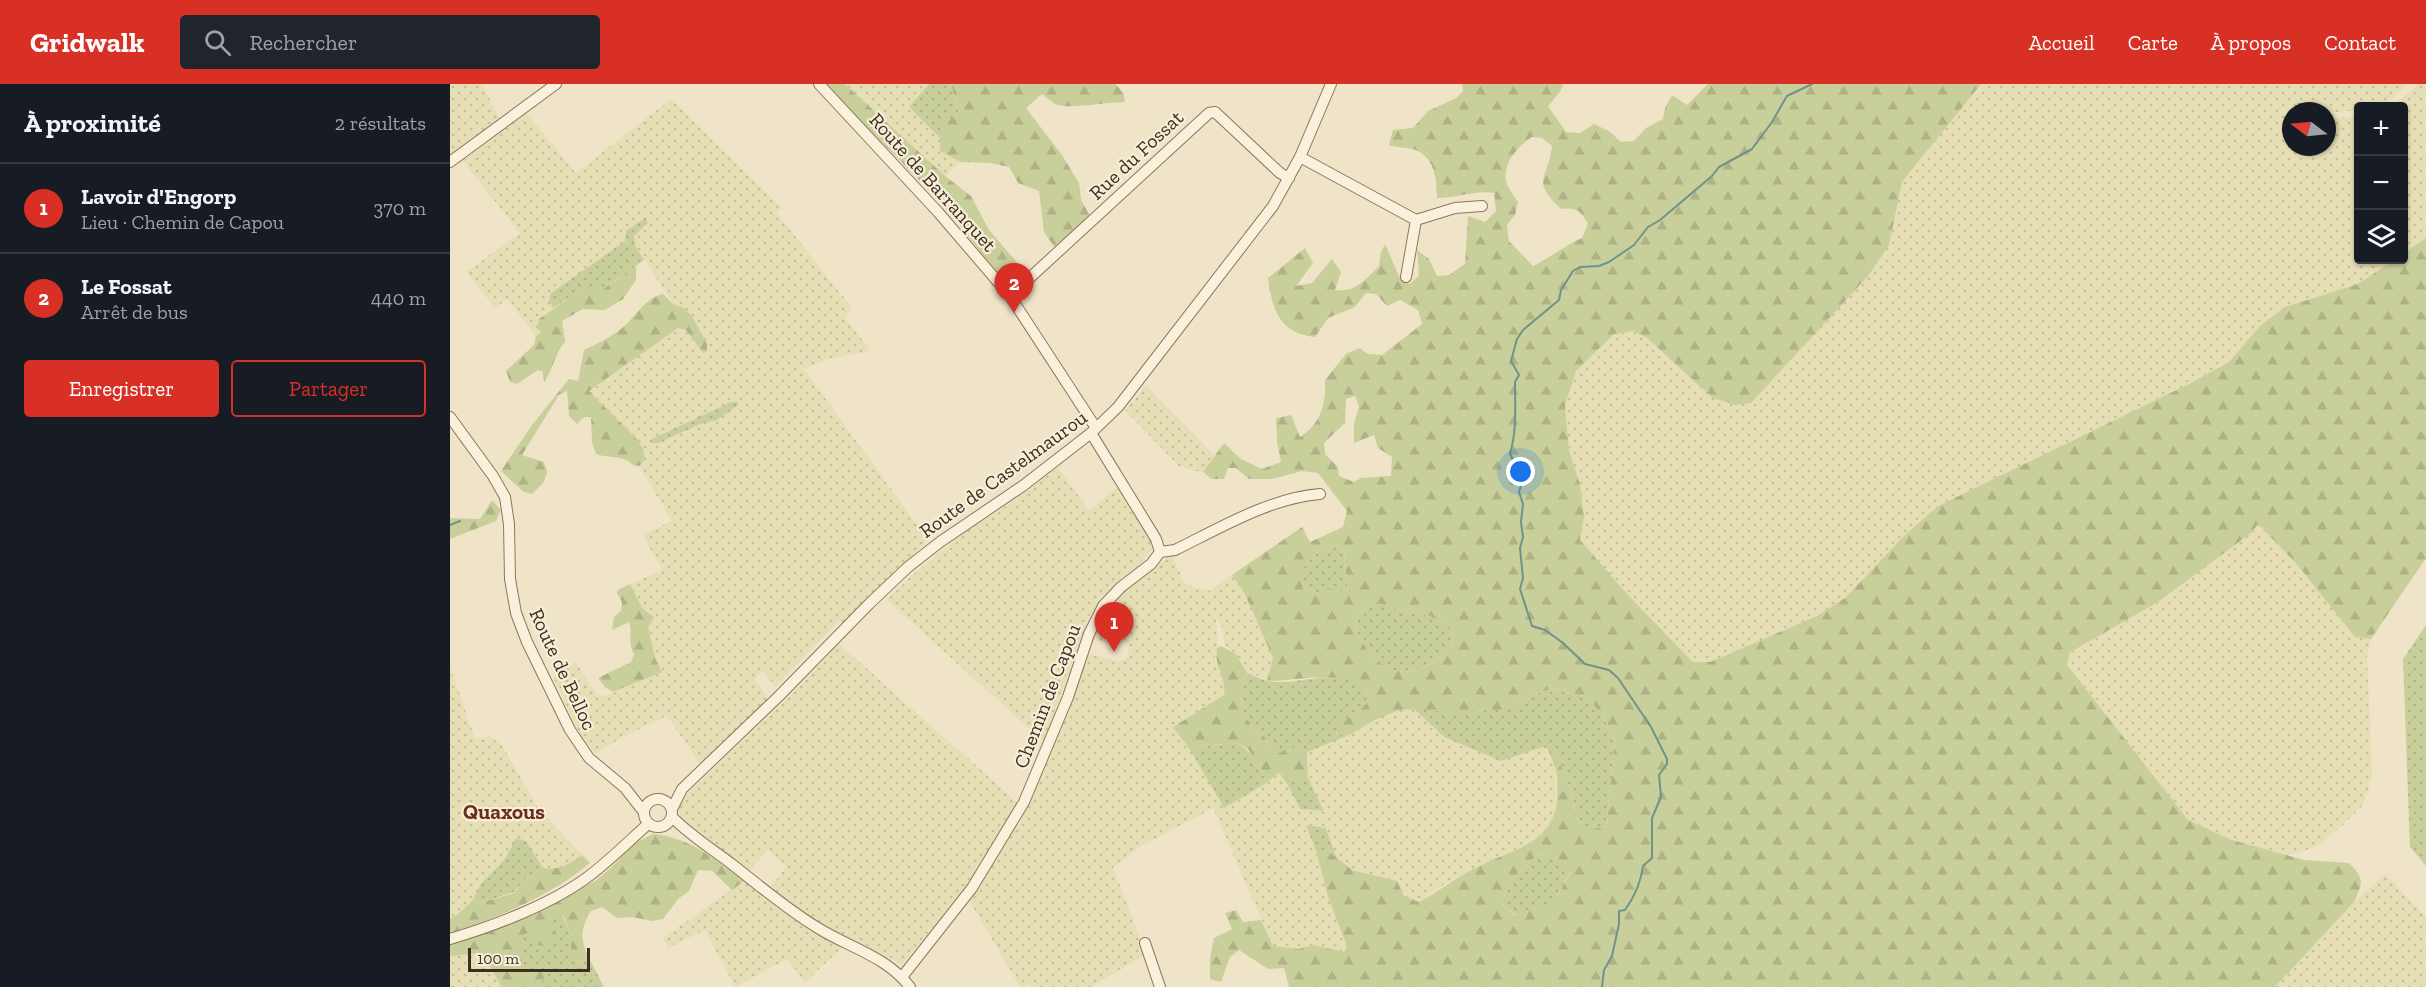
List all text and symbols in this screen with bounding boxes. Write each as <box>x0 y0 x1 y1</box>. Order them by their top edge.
search box <box>180 15 600 69</box>
text: Gridwalk <box>30 26 144 59</box>
icon: search <box>201 26 234 59</box>
text: Rechercher <box>249 29 357 56</box>
text: Accueil <box>2029 30 2095 55</box>
text: Carte <box>2128 30 2178 55</box>
text: À propos <box>2211 30 2291 55</box>
text: Contact <box>2324 30 2396 55</box>
north arrow <box>2282 102 2336 156</box>
map controls <box>2354 102 2408 264</box>
button: + <box>2354 102 2408 156</box>
street label: Rue du Fossat <box>1084 105 1188 205</box>
text: À proximité <box>24 107 161 139</box>
street label: Route de Barranquet <box>864 108 1002 257</box>
text: 2 résultats <box>335 111 426 135</box>
button: − <box>2354 156 2408 210</box>
text: Lavoir d'Engorp <box>81 183 236 210</box>
text: 1 <box>39 196 48 220</box>
text: 370 m <box>373 196 426 220</box>
text: Lieu · Chemin de Capou <box>81 210 284 234</box>
button: layers <box>2354 210 2408 264</box>
pin: 2 <box>994 264 1034 313</box>
text: Le Fossat <box>81 273 172 300</box>
text: 2 <box>38 286 49 310</box>
text: 440 m <box>371 286 426 310</box>
text: Arrêt de bus <box>81 300 188 324</box>
button: Enregistrer <box>24 360 219 417</box>
button: Partager <box>231 360 426 417</box>
street label: Route de Castelmaurou <box>914 405 1092 543</box>
your location <box>1506 457 1535 486</box>
pin: 1 <box>1094 602 1134 652</box>
street label: Route de Belloc <box>524 604 602 734</box>
street label: Chemin de Capou <box>1008 621 1086 771</box>
district label: Quaxous <box>463 799 545 824</box>
scale bar <box>468 945 590 972</box>
text: 100 m <box>477 949 519 968</box>

